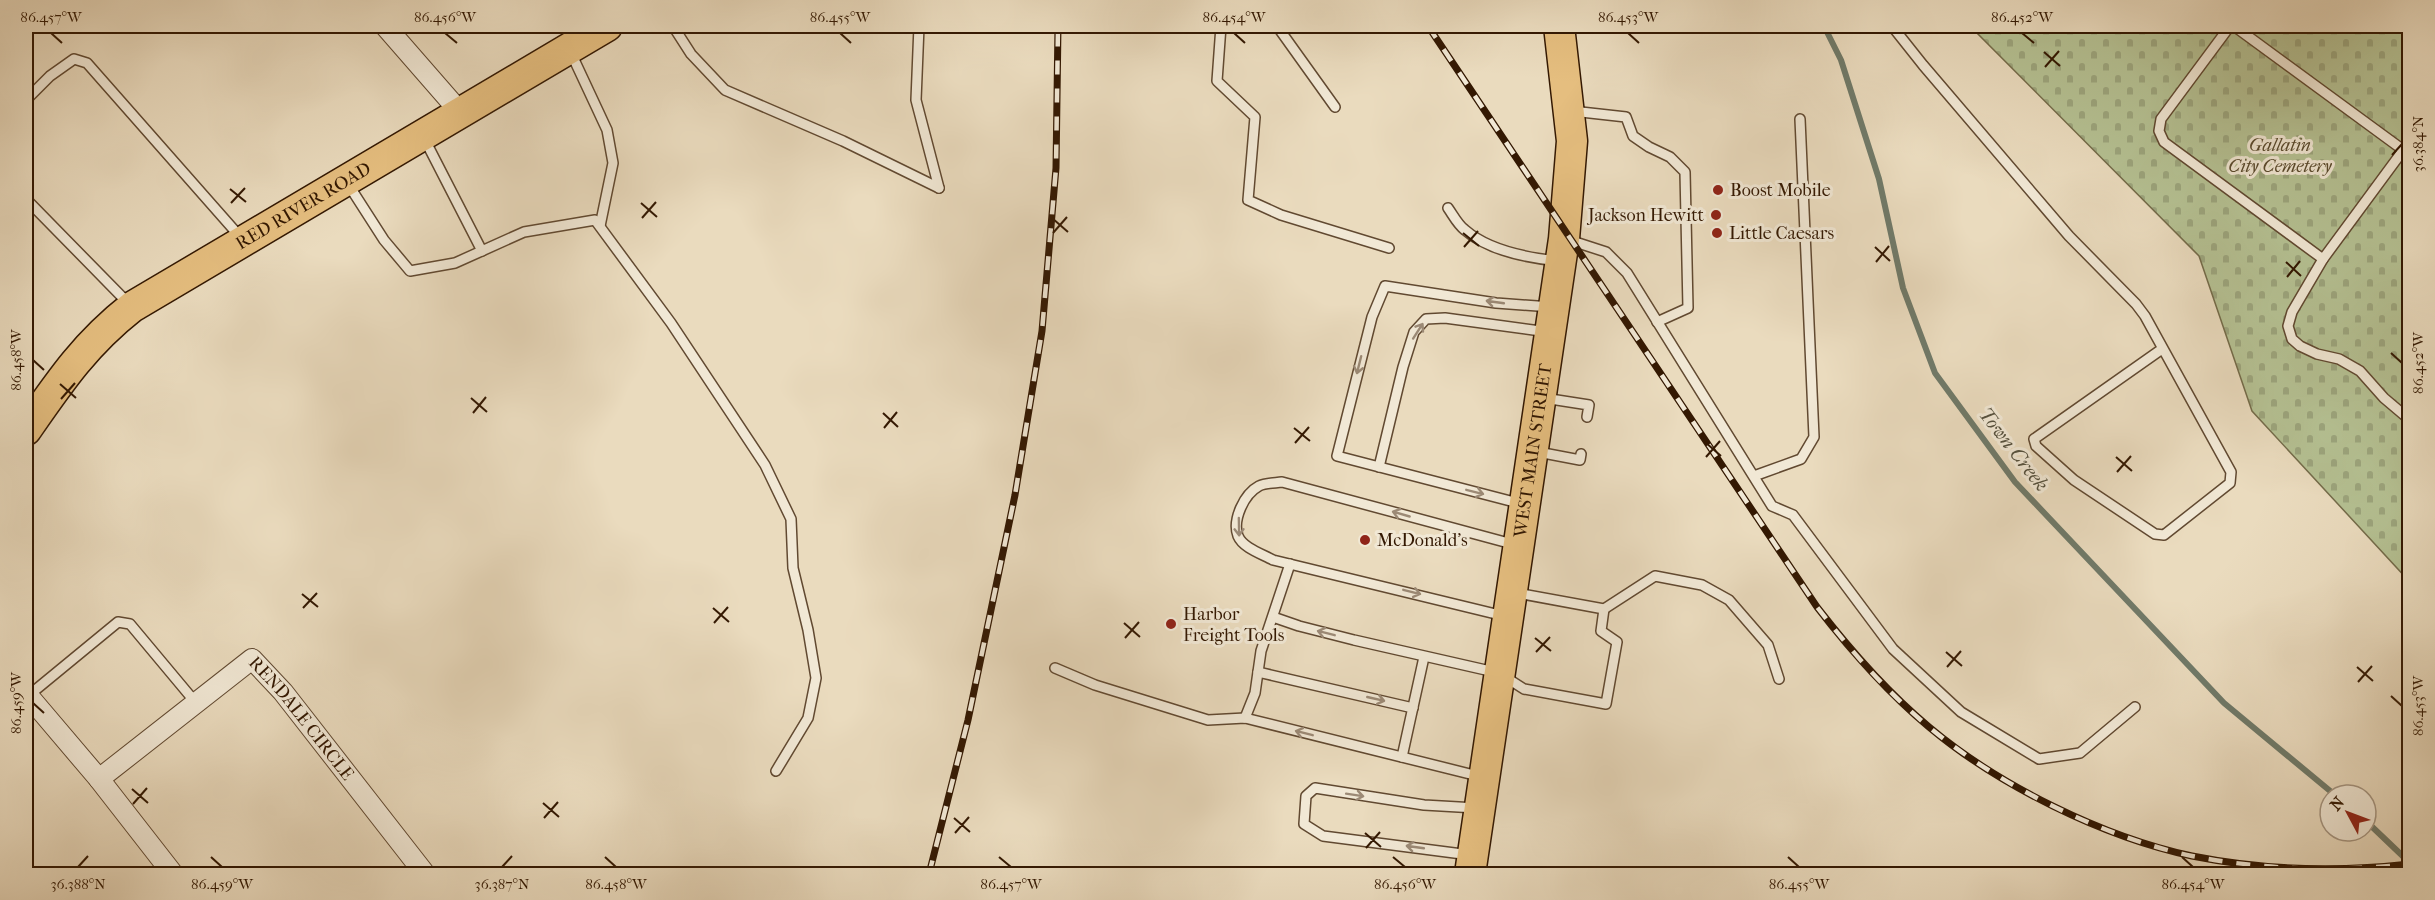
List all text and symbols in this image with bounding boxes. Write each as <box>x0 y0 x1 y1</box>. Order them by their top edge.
text: 86.457°W <box>20 8 83 26</box>
text: 86.456°W <box>414 8 477 26</box>
text: 86.455°W <box>810 8 872 26</box>
text: 86.454°W <box>1203 8 1267 26</box>
text: 86.453°W <box>1598 8 1659 26</box>
text: 86.452°W <box>1991 8 2054 26</box>
text: 36.384°N <box>2409 115 2427 172</box>
park label: Gallatin City Cemetery <box>2228 135 2332 177</box>
street label: RED RIVER ROAD <box>232 158 375 254</box>
place label: Boost Mobile <box>1730 180 1831 201</box>
marker: Boost Mobile <box>1711 183 1725 197</box>
place label: Jackson Hewitt <box>1586 205 1705 226</box>
marker: Jackson Hewitt <box>1709 208 1723 222</box>
place label: Little Caesars <box>1729 223 1834 244</box>
marker: Little Caesars <box>1710 226 1724 240</box>
one-way arrow <box>1486 296 1505 307</box>
one-way arrow <box>1411 322 1424 339</box>
text: 86.458°W <box>7 328 25 391</box>
text: 86.452°W <box>2409 331 2427 394</box>
one-way arrow <box>1353 355 1365 374</box>
street label: WEST MAIN STREET <box>1510 362 1557 540</box>
water label: Town Creek <box>1974 403 2053 496</box>
one-way arrow <box>1465 486 1484 498</box>
one-way arrow <box>1392 508 1411 520</box>
one-way arrow <box>1233 516 1245 536</box>
place label: McDonald's <box>1377 530 1468 551</box>
marker: McDonald's <box>1358 533 1372 547</box>
one-way arrow <box>1402 587 1421 599</box>
place label: Harbor Freight Tools <box>1183 604 1285 646</box>
marker: Harbor Freight Tools <box>1164 617 1178 631</box>
one-way arrow <box>1317 627 1336 639</box>
street label: RENDALE CIRCLE <box>244 652 358 785</box>
text: 86.459°W <box>7 671 25 734</box>
text: 86.453°W <box>2409 675 2427 736</box>
one-way arrow <box>1367 694 1386 706</box>
one-way arrow <box>1295 726 1314 738</box>
north arrow <box>2318 783 2378 843</box>
one-way arrow <box>1344 789 1364 800</box>
text: N <box>2326 792 2349 814</box>
one-way arrow <box>1405 841 1425 852</box>
text: 36.388°N <box>50 875 106 893</box>
text: 86.459°W <box>191 875 254 893</box>
text: 36.387°N <box>475 875 530 893</box>
text: 86.458°W <box>585 875 648 893</box>
text: 86.457°W <box>980 875 1043 893</box>
text: 86.456°W <box>1374 875 1437 893</box>
text: 86.455°W <box>1769 875 1831 893</box>
text: 86.454°W <box>2162 875 2226 893</box>

